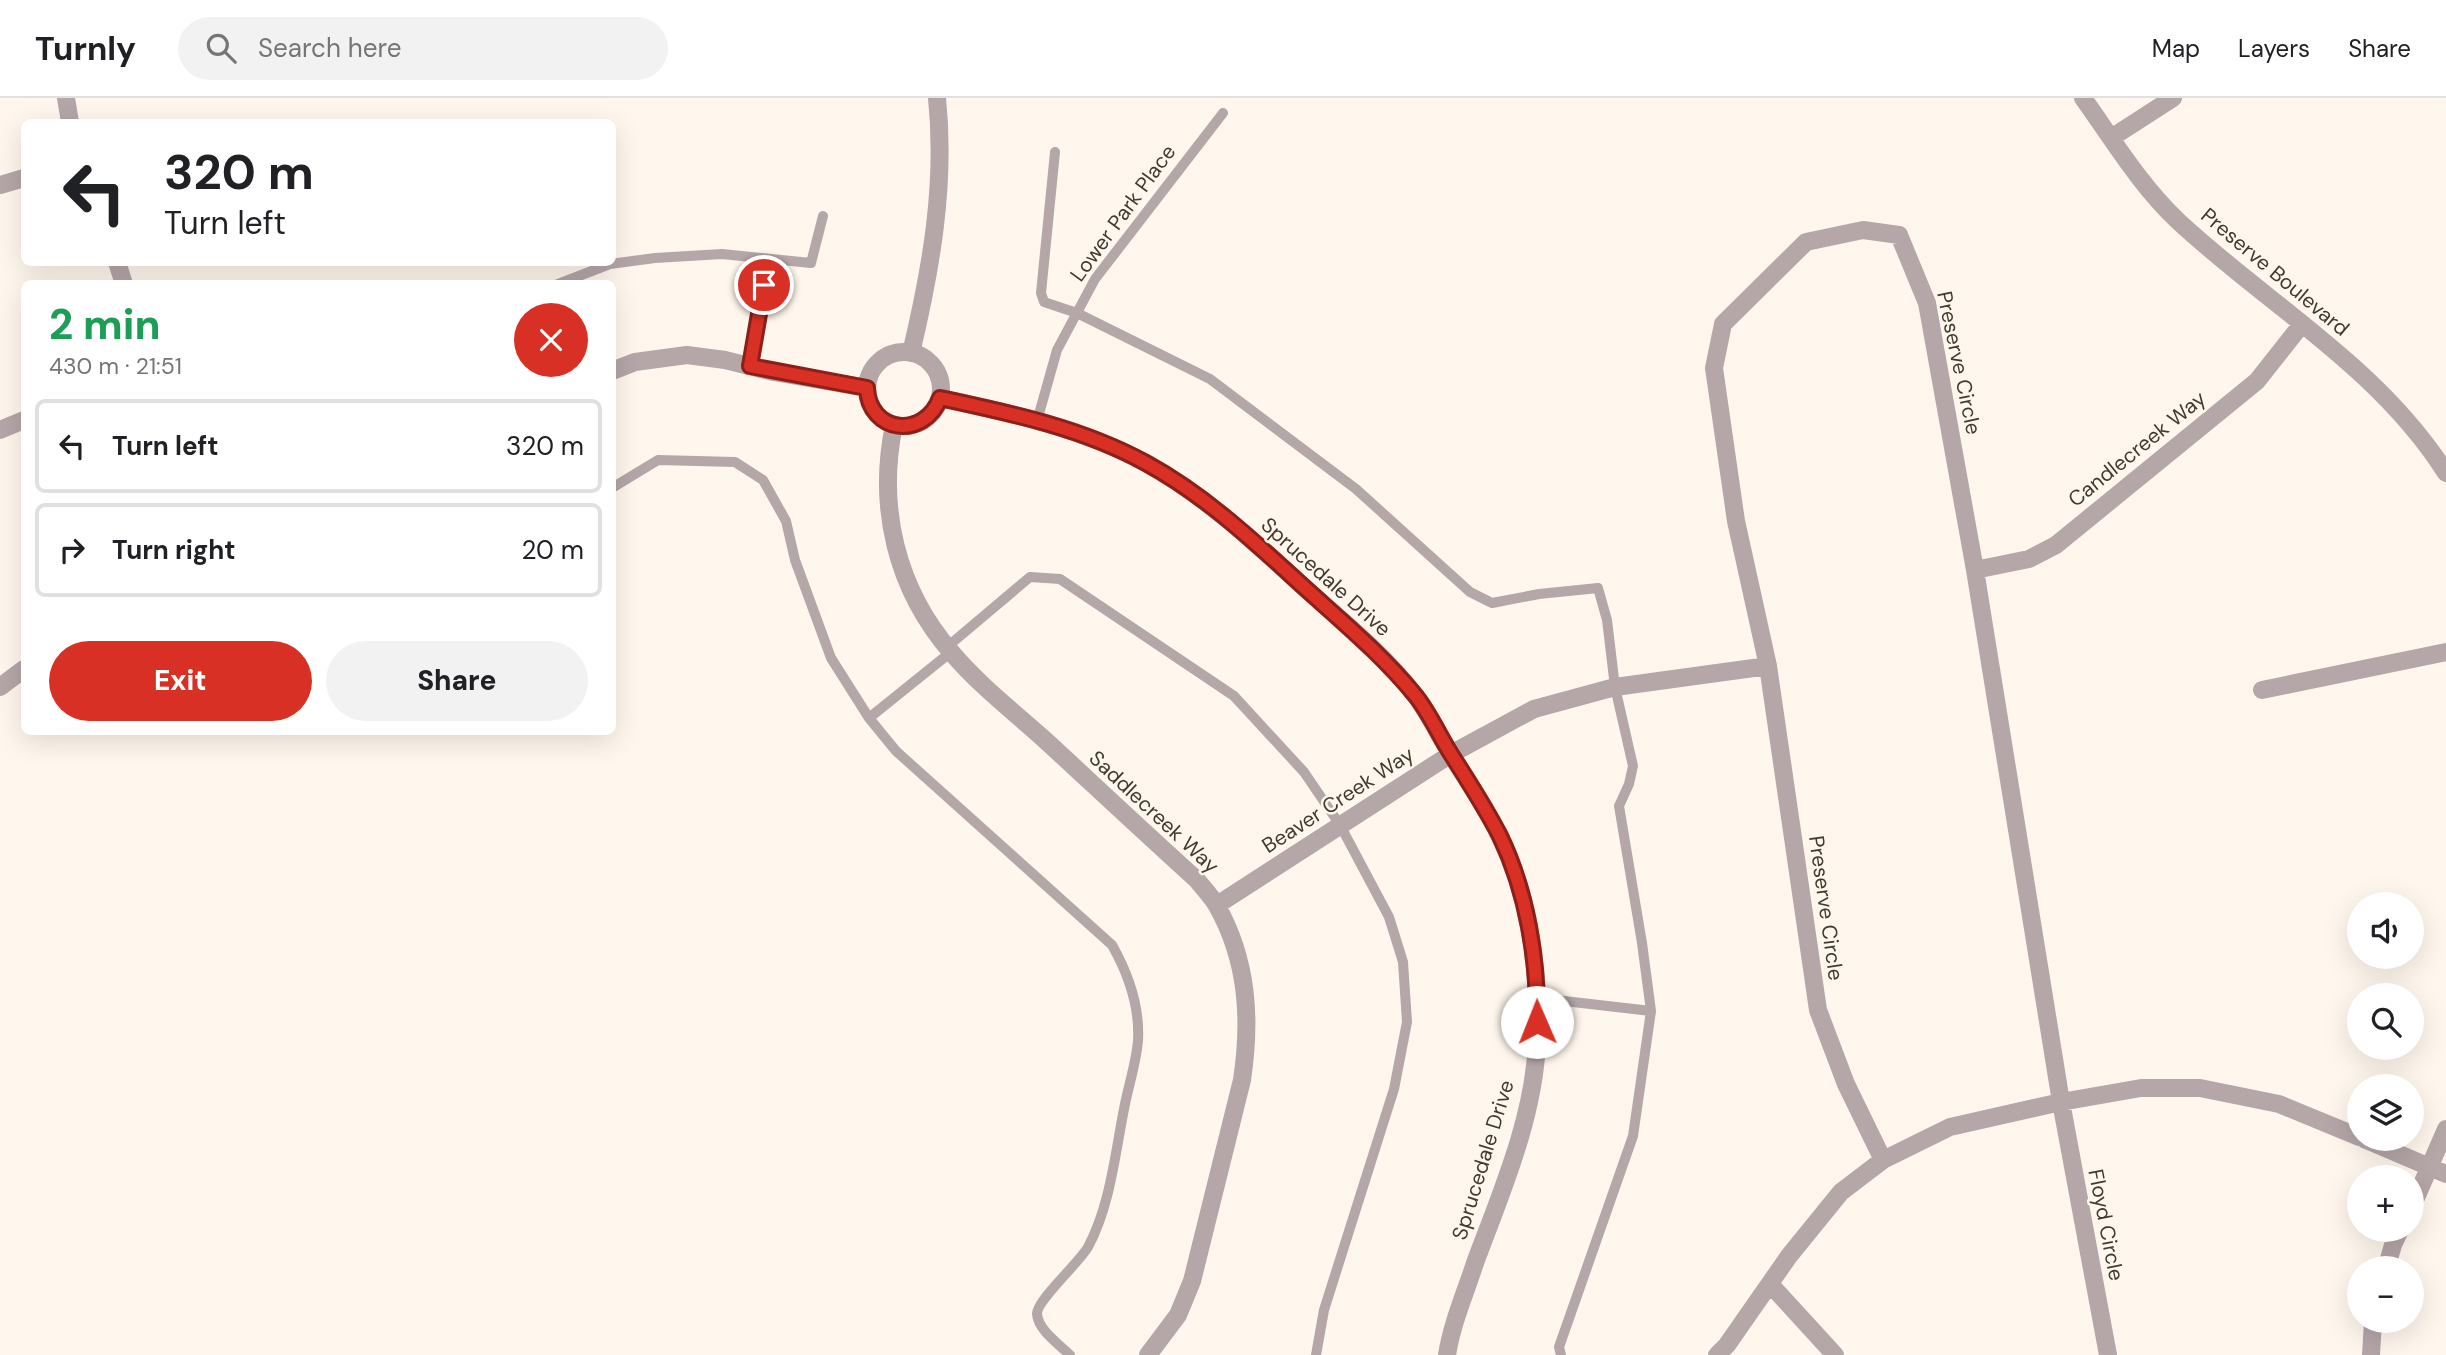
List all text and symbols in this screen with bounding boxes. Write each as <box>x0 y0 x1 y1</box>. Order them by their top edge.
search box <box>178 17 668 80</box>
text: Turnly <box>35 27 136 70</box>
icon: search <box>202 29 240 67</box>
text: Search here <box>258 31 401 65</box>
text: Map <box>2152 33 2200 64</box>
text: Layers <box>2238 33 2310 64</box>
text: Share <box>2348 33 2411 64</box>
street label: Lower Park Place <box>1064 139 1182 287</box>
text: 320 m <box>164 140 314 204</box>
icon: left <box>49 147 140 238</box>
text: Turn left <box>164 202 286 244</box>
street label: Preserve Boulevard <box>2195 202 2355 342</box>
pin <box>734 255 794 315</box>
icon: arrive <box>745 266 783 304</box>
street label: Preserve Circle <box>1930 289 1988 437</box>
text: 2 min <box>49 297 160 352</box>
button: close <box>514 303 588 377</box>
text: 430 m · 21:51 <box>49 351 182 381</box>
street label: Candlecreek Way <box>2062 384 2212 513</box>
icon: left <box>53 427 91 465</box>
text: Turn left <box>112 429 219 463</box>
text: 320 m <box>506 429 584 463</box>
street label: Sprucedale Drive <box>1255 511 1397 643</box>
icon: right <box>53 531 91 569</box>
text: Turn right <box>112 533 236 567</box>
text: 20 m <box>521 533 584 567</box>
button: Exit <box>49 641 312 721</box>
button: Share <box>326 641 588 721</box>
street label: Beaver Creek Way <box>1257 740 1420 860</box>
street label: Saddlecreek Way <box>1083 744 1225 880</box>
street label: Preserve Circle <box>1802 834 1850 982</box>
map controls <box>2347 892 2424 1333</box>
button: sound <box>2347 892 2424 969</box>
button: search <box>2347 983 2424 1060</box>
position arrow <box>1500 985 1574 1059</box>
button: layers <box>2347 1074 2424 1151</box>
street label: Sprucedale Drive <box>1445 1077 1521 1243</box>
button: + <box>2347 1165 2424 1242</box>
street label: Floyd Circle <box>2081 1167 2131 1283</box>
button: − <box>2347 1256 2424 1333</box>

